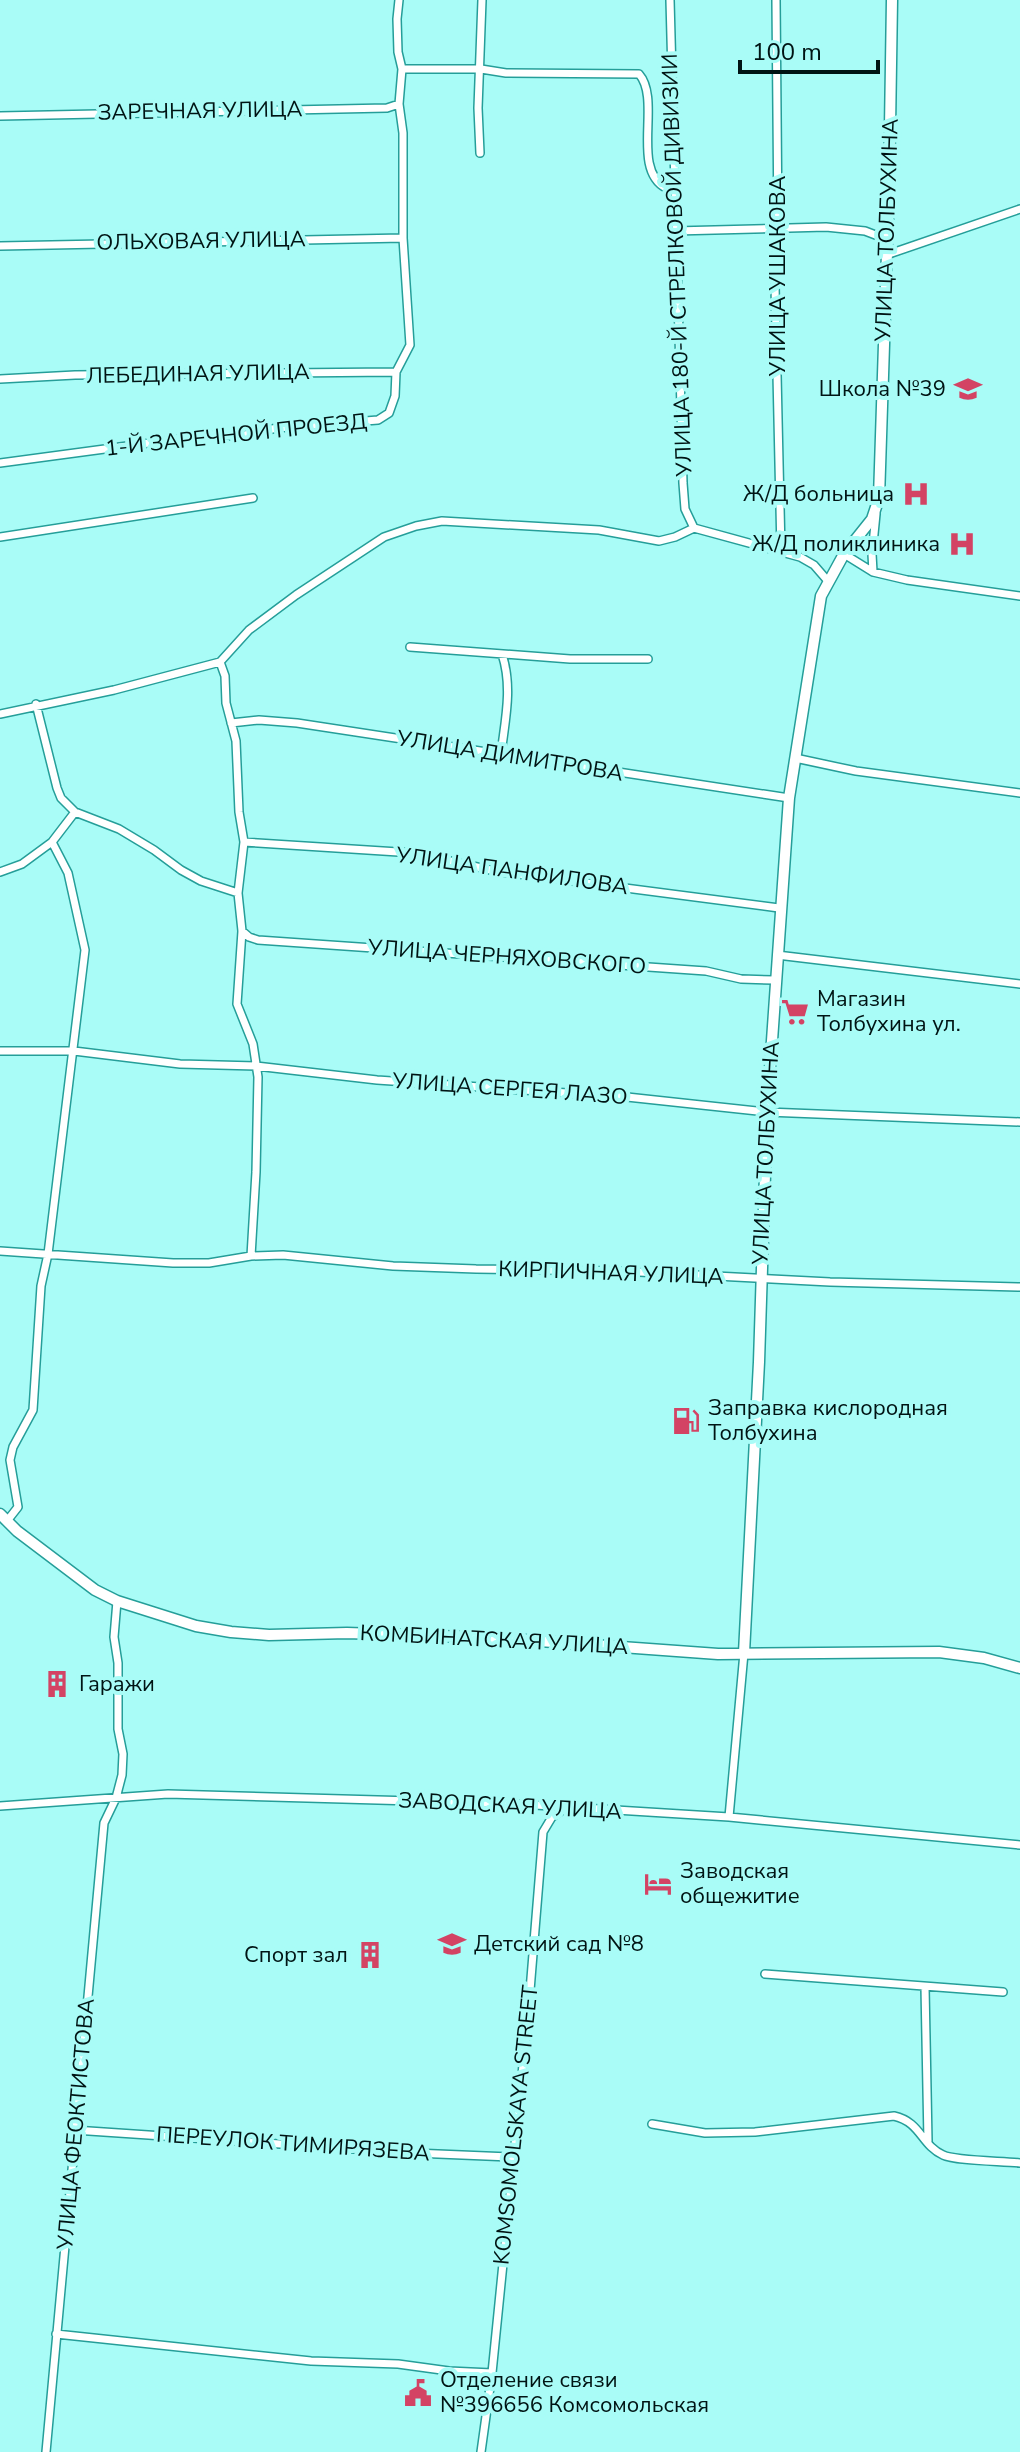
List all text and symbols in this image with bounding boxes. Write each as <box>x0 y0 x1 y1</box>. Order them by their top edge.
scale bar <box>740 24 878 74</box>
text: 100 m <box>752 36 822 68</box>
street label: УЛИЦА 180-Й СТРЕЛКОВОЙ ДИВИЗИИ <box>655 53 699 478</box>
street label: ЗАРЕЧНАЯ УЛИЦА <box>97 94 303 128</box>
street label: УЛИЦА ТОЛБУХИНА <box>868 118 906 343</box>
street label: УЛИЦА УШАКОВА <box>763 176 793 377</box>
street label: ОЛЬХОВАЯ УЛИЦА <box>96 224 306 258</box>
street label: ЛЕБЕДИНАЯ УЛИЦА <box>86 357 310 391</box>
place label: Школа №39 <box>819 374 946 404</box>
school or university icon: Школа №39 <box>953 374 983 404</box>
street label: 1-Й ЗАРЕЧНОЙ ПРОЕЗД <box>104 406 368 464</box>
place label: Ж/Д больница <box>743 479 894 509</box>
hospital icon: Ж/Д больница <box>901 479 931 509</box>
place label: Ж/Д поликлиника <box>752 529 940 559</box>
hospital icon: Ж/Д поликлиника <box>947 529 977 559</box>
street label: УЛИЦА ДИМИТРОВА <box>394 723 625 789</box>
street label: УЛИЦА ПАНФИЛОВА <box>393 840 630 902</box>
street label: УЛИЦА ЧЕРНЯХОВСКОГО <box>366 932 647 982</box>
place label: Магазин Толбухина ул. <box>817 984 961 1039</box>
supermarket icon: Магазин Толбухина ул. <box>780 997 810 1027</box>
street label: УЛИЦА ТОЛБУХИНА <box>745 1041 787 1266</box>
street label: УЛИЦА СЕРГЕЯ ЛАЗО <box>390 1066 629 1112</box>
street label: КИРПИЧНАЯ УЛИЦА <box>498 1254 724 1292</box>
place label: Заправка кислородная Толбухина <box>708 1393 948 1448</box>
fuel station icon: Заправка кислородная Толбухина <box>671 1406 701 1436</box>
street label: КОМБИНАТСКАЯ УЛИЦА <box>359 1618 629 1662</box>
building icon: Гаражи <box>42 1669 72 1699</box>
place label: Гаражи <box>79 1669 155 1699</box>
street label: ЗАВОДСКАЯ УЛИЦА <box>398 1785 622 1827</box>
place label: Заводская общежитие <box>680 1856 800 1911</box>
hotel icon: Заводская общежитие <box>643 1869 673 1899</box>
school or university icon: Детский сад №8 <box>437 1929 467 1959</box>
place label: Детский сад №8 <box>474 1929 644 1959</box>
place label: Спорт зал <box>244 1940 348 1970</box>
building icon: Спорт зал <box>355 1940 385 1970</box>
street label: KOMSOMOLSKAYA STREET <box>486 1983 546 2266</box>
street label: УЛИЦА ФЕОКТИСТОВА <box>50 1997 102 2252</box>
street label: ПЕРЕУЛОК ТИМИРЯЗЕВА <box>155 2119 431 2169</box>
place label: Отделение связи №396656 Комсомольская <box>440 2365 709 2420</box>
public building icon: Отделение связи №396656 Комсомольская <box>403 2378 433 2408</box>

